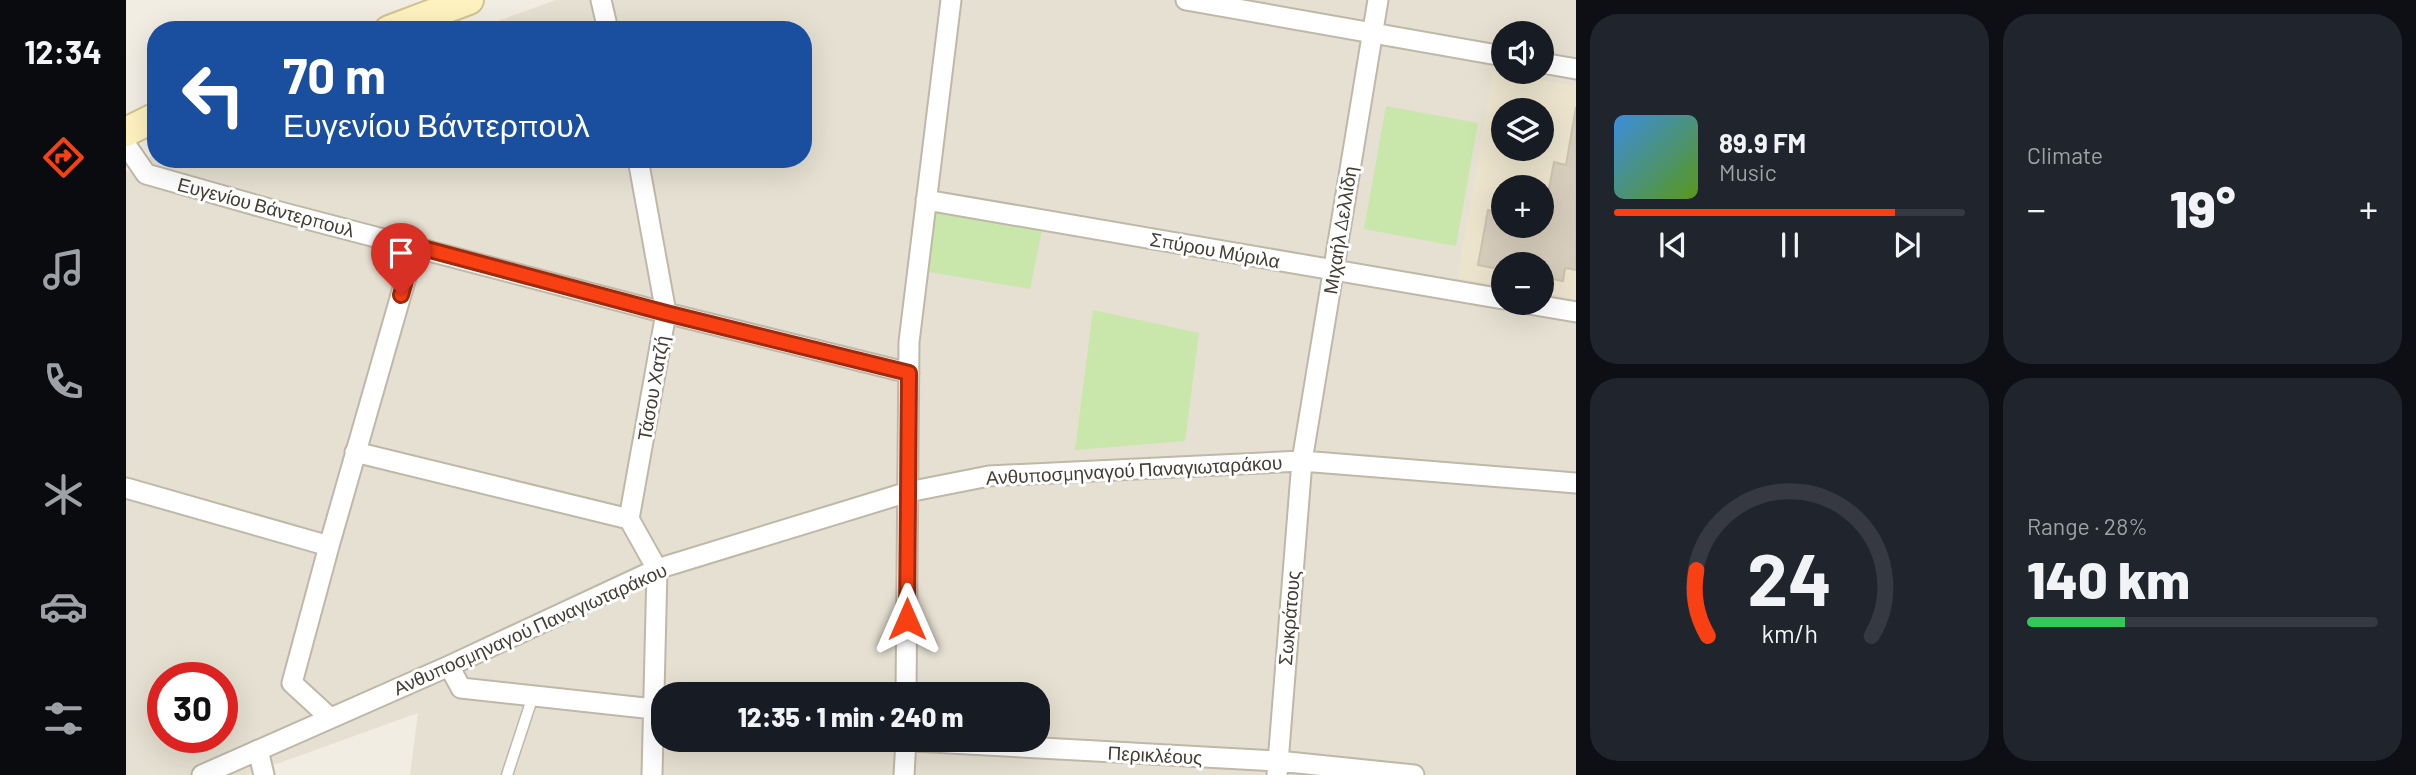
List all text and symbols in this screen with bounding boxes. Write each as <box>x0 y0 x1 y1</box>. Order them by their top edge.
map controls <box>1491 21 1554 315</box>
button: sound <box>1491 21 1554 84</box>
text: 12:34 <box>24 32 102 70</box>
text: 70 m <box>283 45 386 104</box>
icon: left <box>168 49 259 140</box>
button: layers <box>1491 98 1554 161</box>
text: Ευγενίου Βάντερπουλ <box>283 105 590 143</box>
text: 89.9 FM <box>1719 127 1806 158</box>
icon: directions <box>39 133 88 182</box>
text: Climate <box>2027 141 2103 169</box>
text: Music <box>1719 158 1777 186</box>
street label: Μιχαήλ Δελλίδη <box>1318 164 1361 296</box>
street label: Ευγενίου Βάντερπουλ <box>175 172 358 241</box>
button: + <box>1491 175 1554 238</box>
text: 19° <box>2170 176 2235 238</box>
text: − <box>2027 185 2046 231</box>
text: + <box>2359 185 2378 231</box>
pin <box>371 223 431 295</box>
icon: previous <box>1654 226 1692 264</box>
icon: pause <box>1771 226 1809 264</box>
icon: next <box>1888 226 1926 264</box>
street label: Σπύρου Μύριλα <box>1148 227 1282 272</box>
icon: arrive <box>382 234 420 272</box>
icon: music <box>39 245 88 294</box>
button: − <box>1491 252 1554 315</box>
street label: Τάσου Χατζή <box>632 333 673 442</box>
icon: phone <box>39 357 88 406</box>
street label: Ανθυποσμηναγού Παναγιωταράκου <box>985 450 1283 489</box>
icon: climate <box>39 470 88 519</box>
text: Range · 28% <box>2027 512 2148 540</box>
text: 24 <box>1747 533 1832 621</box>
text: 140 km <box>2027 547 2190 609</box>
street label: Ανθυποσμηναγού Παναγιωταράκου <box>390 558 670 699</box>
street label: Σωκράτους <box>1273 570 1304 666</box>
icon: car <box>39 582 88 631</box>
position arrow <box>870 582 944 656</box>
text: km/h <box>1761 617 1818 647</box>
speed limit sign: 30 <box>147 662 238 753</box>
icon: filters <box>39 694 88 743</box>
text: 12:35 · 1 min · 240 m <box>738 701 963 732</box>
street label: Περικλέους <box>1107 741 1203 768</box>

